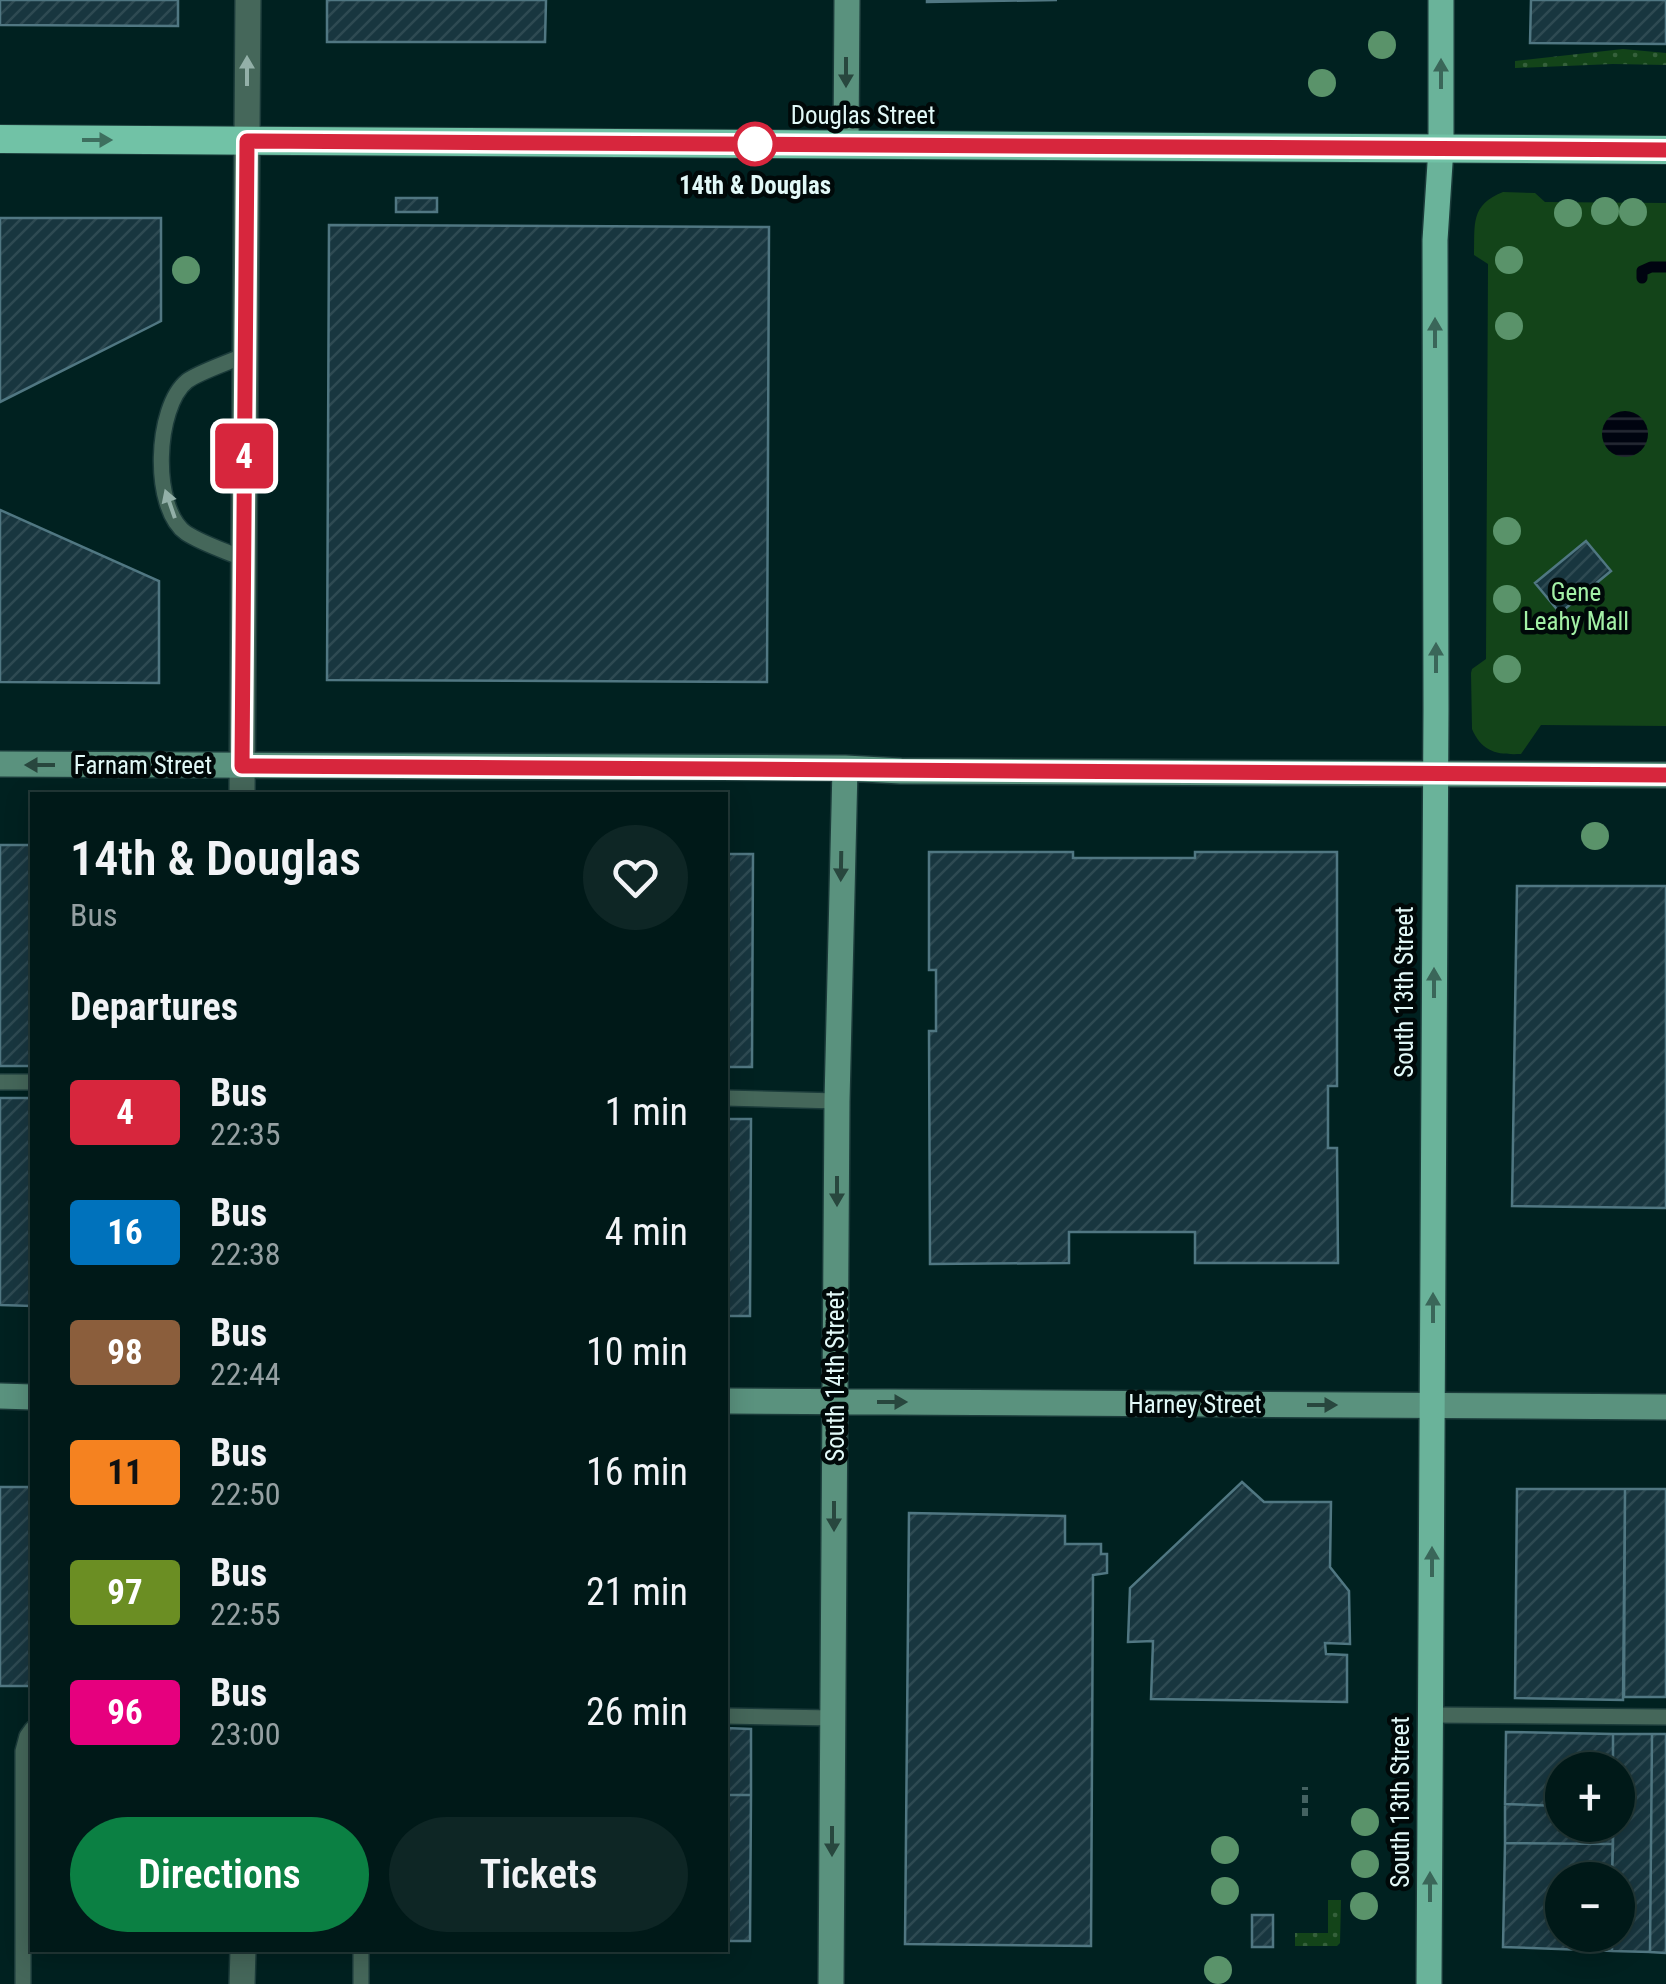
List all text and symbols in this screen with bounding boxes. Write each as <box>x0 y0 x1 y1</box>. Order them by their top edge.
one-way arrow <box>239 54 255 86</box>
one-way arrow <box>838 57 854 89</box>
one-way arrow <box>1433 58 1449 90</box>
street label: Douglas Street <box>791 101 935 130</box>
marker: 14th & Douglas <box>734 123 776 165</box>
one-way arrow <box>82 132 114 148</box>
place label: 14th & Douglas <box>679 171 831 200</box>
one-way arrow <box>1427 317 1443 349</box>
line badge: 4 <box>212 424 276 488</box>
text: 4 <box>235 436 253 477</box>
one-way arrow <box>162 489 177 519</box>
park label: Gene Leahy Mall <box>1523 578 1629 636</box>
one-way arrow <box>1428 642 1444 674</box>
street label: Farnam Street <box>74 751 212 780</box>
one-way arrow <box>23 757 55 773</box>
button: heart <box>583 825 688 930</box>
text: 14th & Douglas <box>70 830 361 887</box>
one-way arrow <box>833 850 849 882</box>
text: Bus <box>70 896 118 934</box>
street label: South 13th Street <box>1390 906 1419 1078</box>
one-way arrow <box>1426 967 1442 999</box>
text: Departures <box>70 985 238 1029</box>
text: Bus <box>210 1071 267 1115</box>
text: 1 min <box>605 1090 688 1134</box>
text: 4 <box>116 1092 134 1133</box>
text: 22:35 <box>210 1115 281 1153</box>
one-way arrow <box>829 1175 845 1207</box>
text: Bus <box>210 1191 267 1235</box>
text: 4 min <box>605 1210 688 1254</box>
text: 16 <box>107 1212 143 1253</box>
text: 22:38 <box>210 1235 281 1273</box>
street label: South 14th Street <box>821 1290 850 1462</box>
one-way arrow <box>1425 1292 1441 1324</box>
text: Bus <box>210 1311 267 1355</box>
text: 10 min <box>586 1330 688 1374</box>
text: 98 <box>107 1332 143 1373</box>
text: 22:44 <box>210 1355 281 1393</box>
street label: Harney Street <box>1128 1390 1262 1419</box>
one-way arrow <box>877 1394 909 1410</box>
one-way arrow <box>1307 1397 1339 1413</box>
text: Bus <box>210 1431 267 1475</box>
text: 16 min <box>586 1450 688 1494</box>
text: 11 <box>107 1452 143 1493</box>
text: 22:50 <box>210 1475 281 1513</box>
one-way arrow <box>826 1500 842 1532</box>
one-way arrow <box>1424 1545 1440 1577</box>
text: Bus <box>210 1551 267 1595</box>
text: 21 min <box>586 1570 688 1614</box>
text: 97 <box>107 1572 143 1613</box>
text: 22:55 <box>210 1595 281 1633</box>
text: Bus <box>210 1671 267 1715</box>
text: 26 min <box>586 1690 688 1734</box>
text: 96 <box>107 1692 143 1733</box>
text: 23:00 <box>210 1715 281 1753</box>
street label: South 13th Street <box>1386 1716 1415 1888</box>
map controls <box>1545 1752 1635 1952</box>
button: + <box>1545 1752 1635 1842</box>
button: Directions <box>70 1817 369 1932</box>
button: Tickets <box>389 1817 688 1932</box>
one-way arrow <box>824 1825 840 1857</box>
button: − <box>1545 1862 1635 1952</box>
one-way arrow <box>1422 1870 1438 1902</box>

